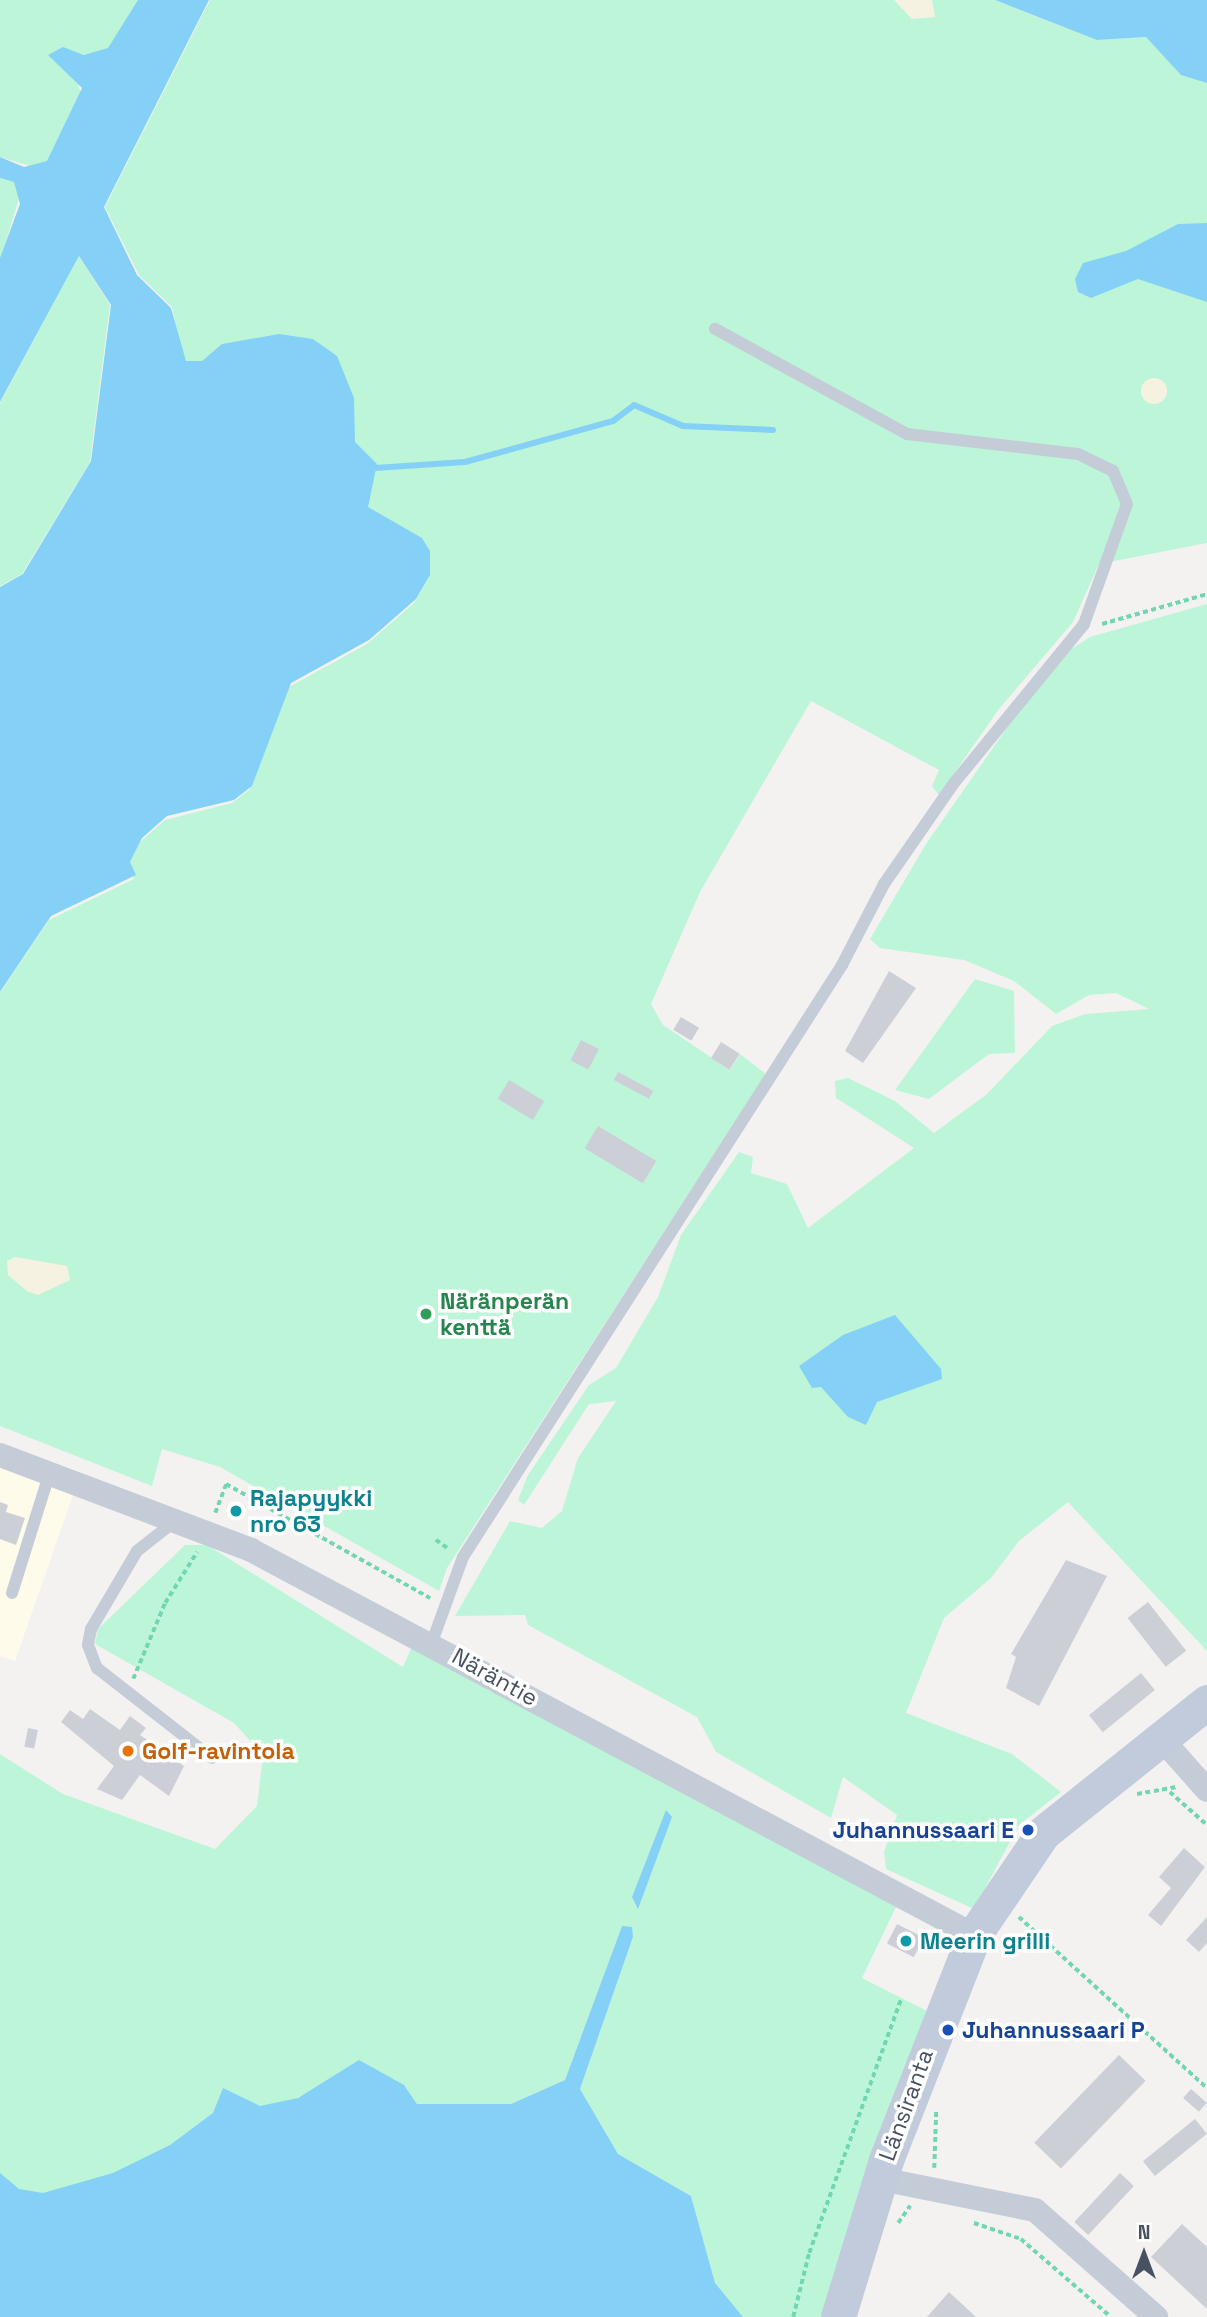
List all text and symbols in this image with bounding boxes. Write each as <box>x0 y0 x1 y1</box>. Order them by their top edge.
place label: Näränperän kenttä <box>440 1287 569 1341</box>
marker: Näränperän kenttä <box>418 1306 434 1322</box>
place label: Rajapyykki nro 63 <box>250 1484 372 1538</box>
marker: Rajapyykki nro 63 <box>228 1503 244 1519</box>
street label: Näräntie <box>447 1642 543 1712</box>
place label: Golf-ravintola <box>142 1737 295 1765</box>
marker: Golf-ravintola <box>120 1743 136 1759</box>
place label: Juhannussaari E <box>832 1816 1014 1844</box>
marker: Juhannussaari E <box>1020 1822 1036 1838</box>
place label: Meerin grilli <box>920 1927 1050 1955</box>
marker: Meerin grilli <box>898 1933 914 1949</box>
place label: Juhannussaari P <box>962 2016 1145 2044</box>
marker: Juhannussaari P <box>940 2022 956 2038</box>
street label: Länsiranta <box>873 2045 939 2165</box>
north arrow <box>1109 2219 1179 2289</box>
text: N <box>1138 2220 1150 2245</box>

